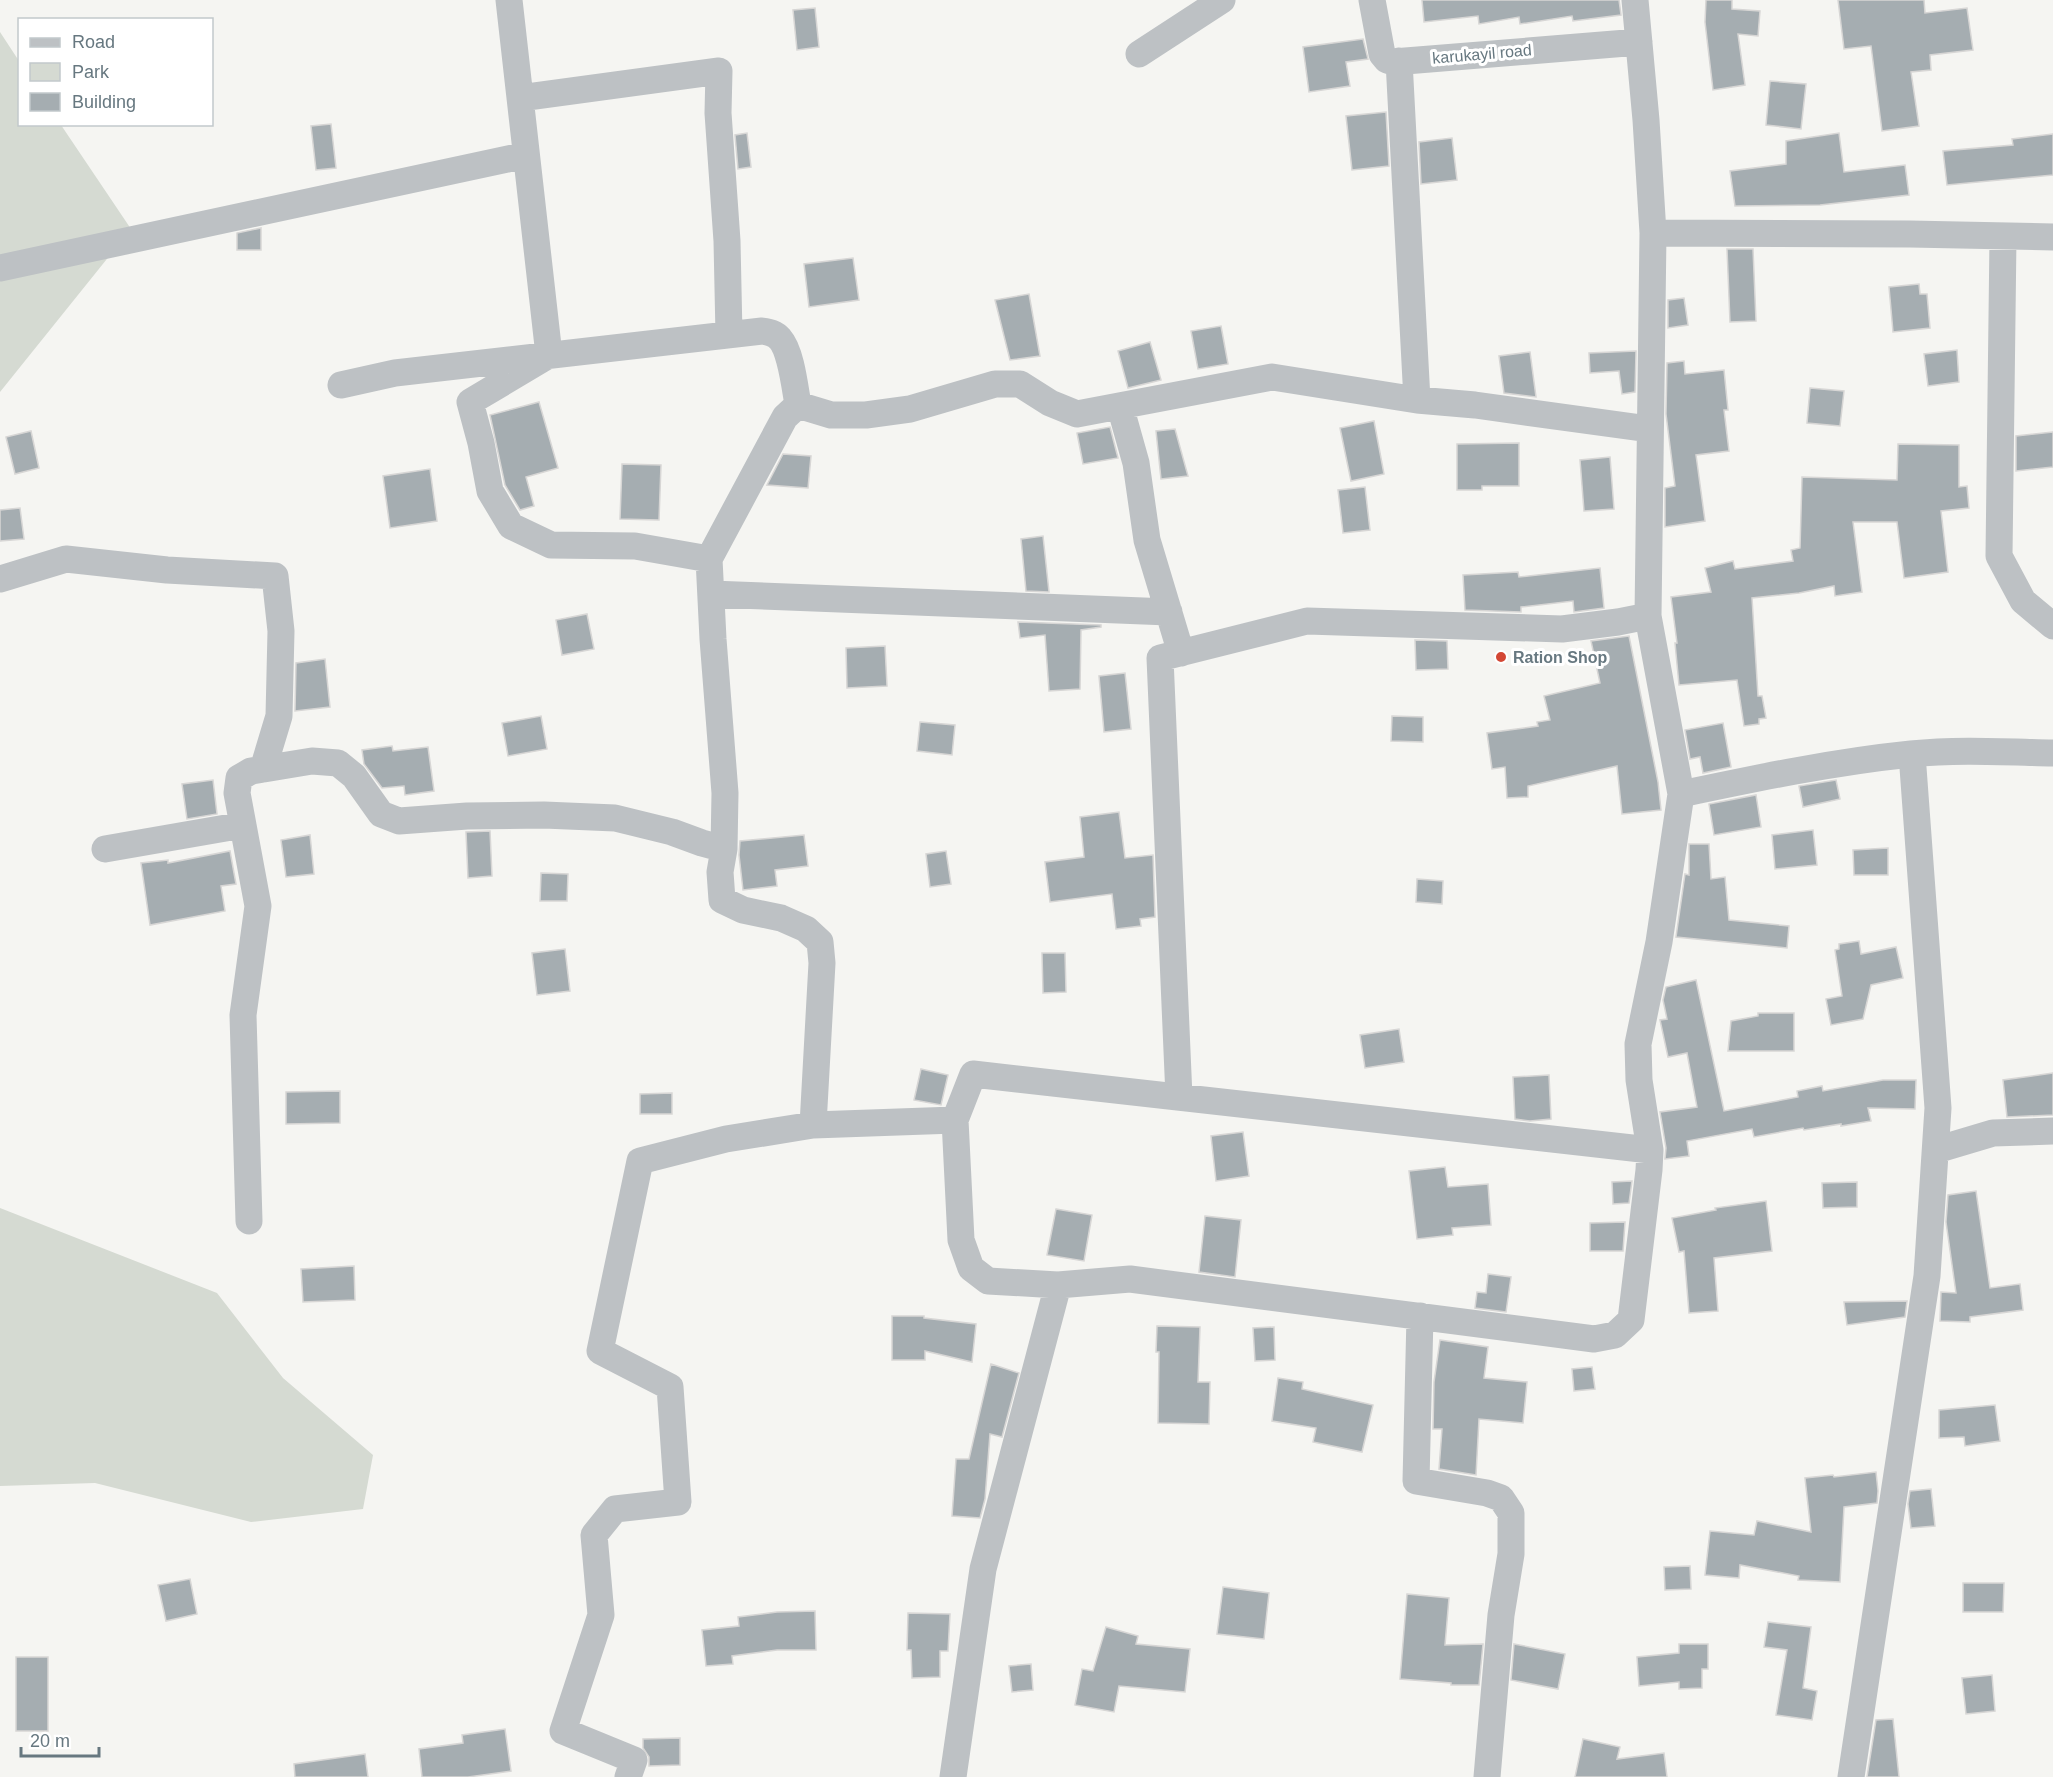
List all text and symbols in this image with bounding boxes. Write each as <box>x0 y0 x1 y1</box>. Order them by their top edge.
legend <box>18 18 213 126</box>
text: Road <box>72 32 115 52</box>
street label: karukayil road <box>1432 41 1532 67</box>
text: Park <box>72 62 110 82</box>
text: Building <box>72 92 136 112</box>
place label: Ration Shop <box>1513 649 1607 666</box>
marker: Ration Shop <box>1494 650 1508 664</box>
scale bar <box>21 1720 99 1758</box>
text: 20 m <box>30 1731 70 1751</box>

